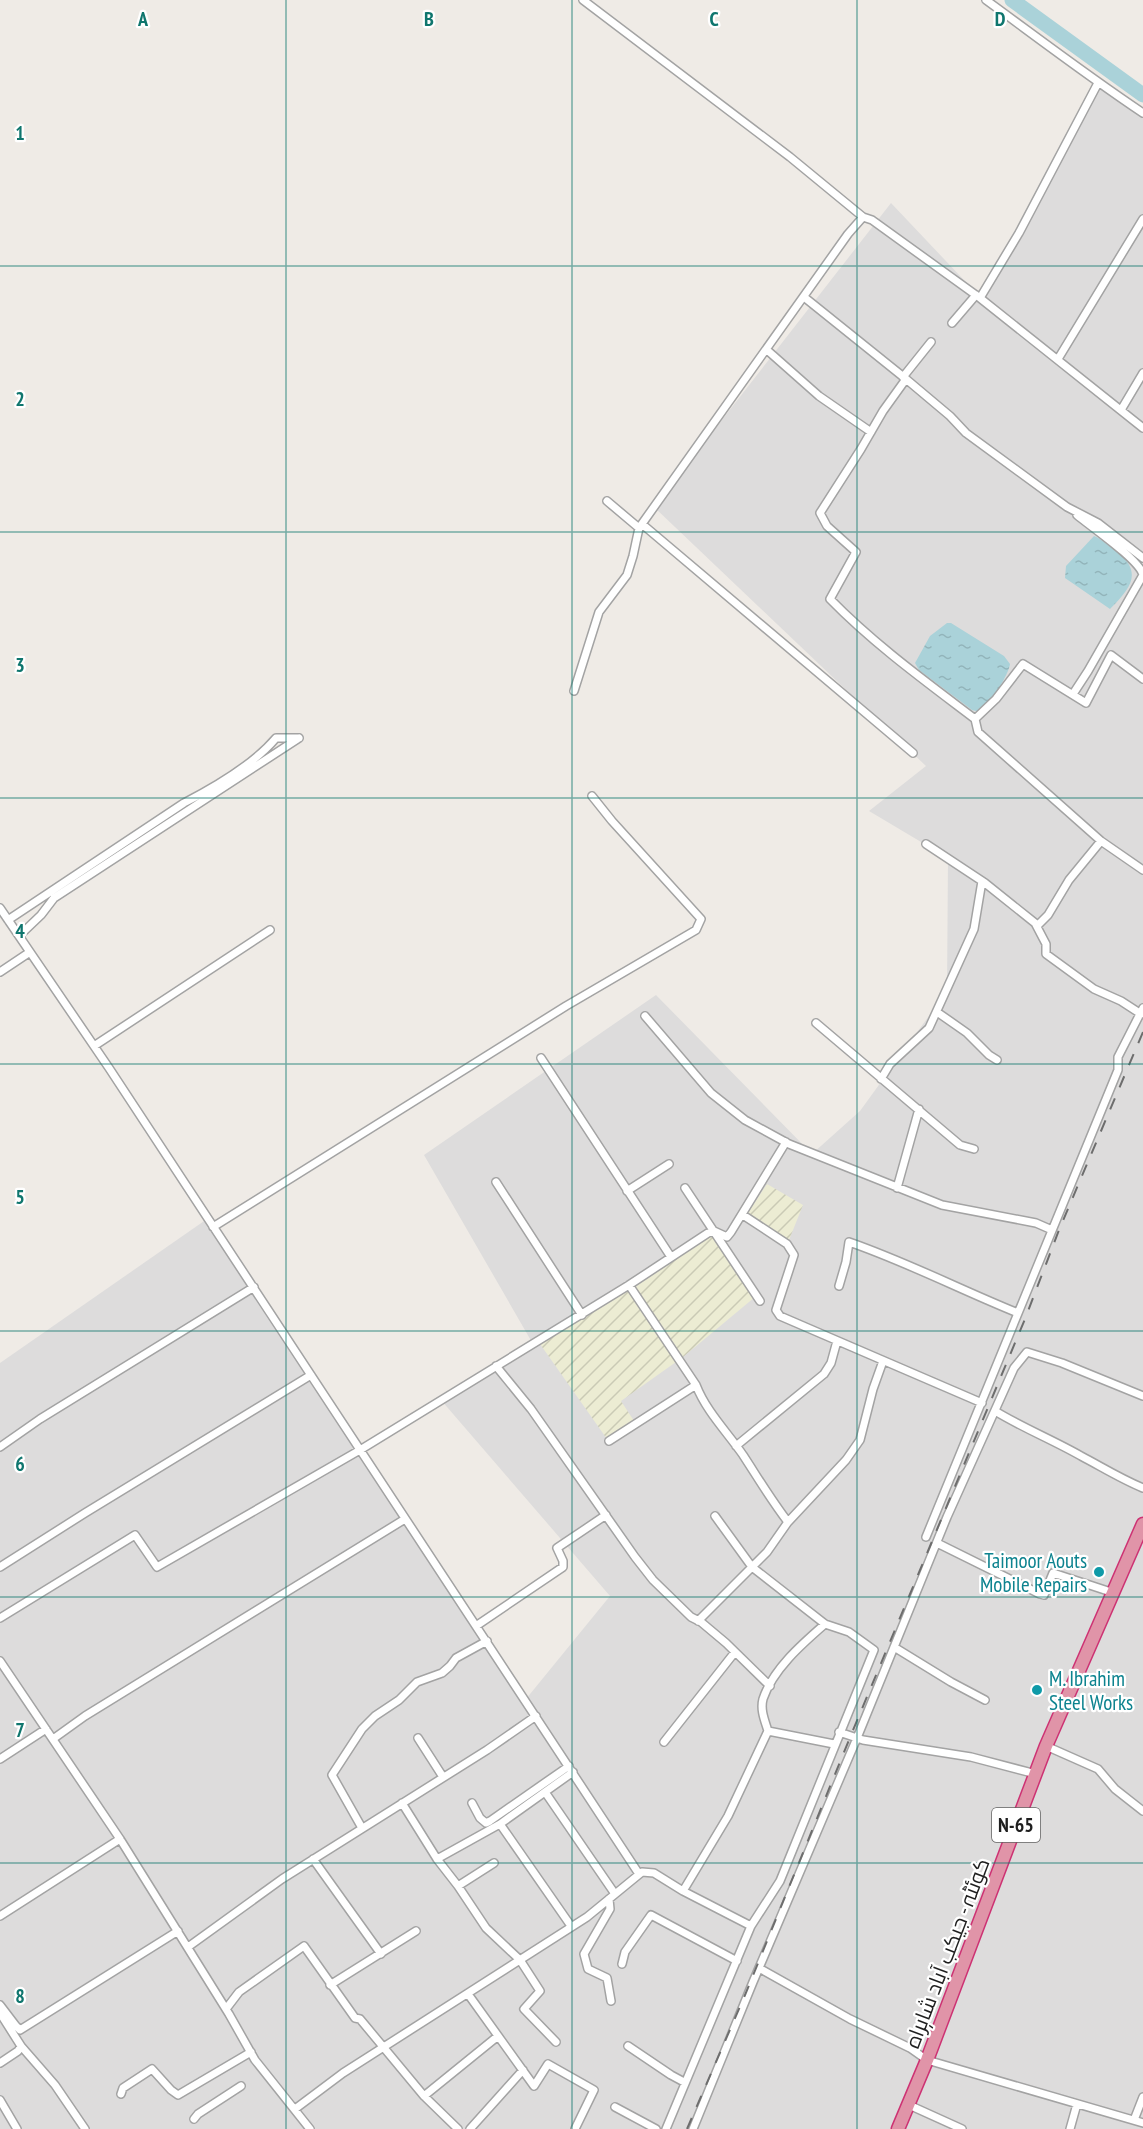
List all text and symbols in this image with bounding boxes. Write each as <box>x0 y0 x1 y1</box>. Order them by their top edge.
text: A <box>137 6 149 32</box>
text: B <box>424 6 434 32</box>
text: C <box>709 6 719 32</box>
text: D <box>995 6 1006 32</box>
text: 1 <box>15 120 25 146</box>
text: 2 <box>15 386 25 412</box>
text: 3 <box>15 652 25 678</box>
text: 4 <box>15 918 25 944</box>
text: 5 <box>15 1184 25 1210</box>
text: 6 <box>15 1451 25 1477</box>
place label: Taimoor Aouts Mobile Repairs <box>980 1547 1087 1598</box>
marker: Taimoor Aouts Mobile Repairs <box>1092 1565 1106 1579</box>
place label: M. Ibrahim Steel Works <box>1049 1665 1133 1716</box>
marker: M. Ibrahim Steel Works <box>1030 1683 1044 1697</box>
text: 7 <box>15 1717 25 1743</box>
road number: N-65 <box>992 1808 1040 1842</box>
street label: کوئٹہ - جیکب آباد شاہراہ <box>898 1854 997 2052</box>
text: 8 <box>15 1983 25 2009</box>

